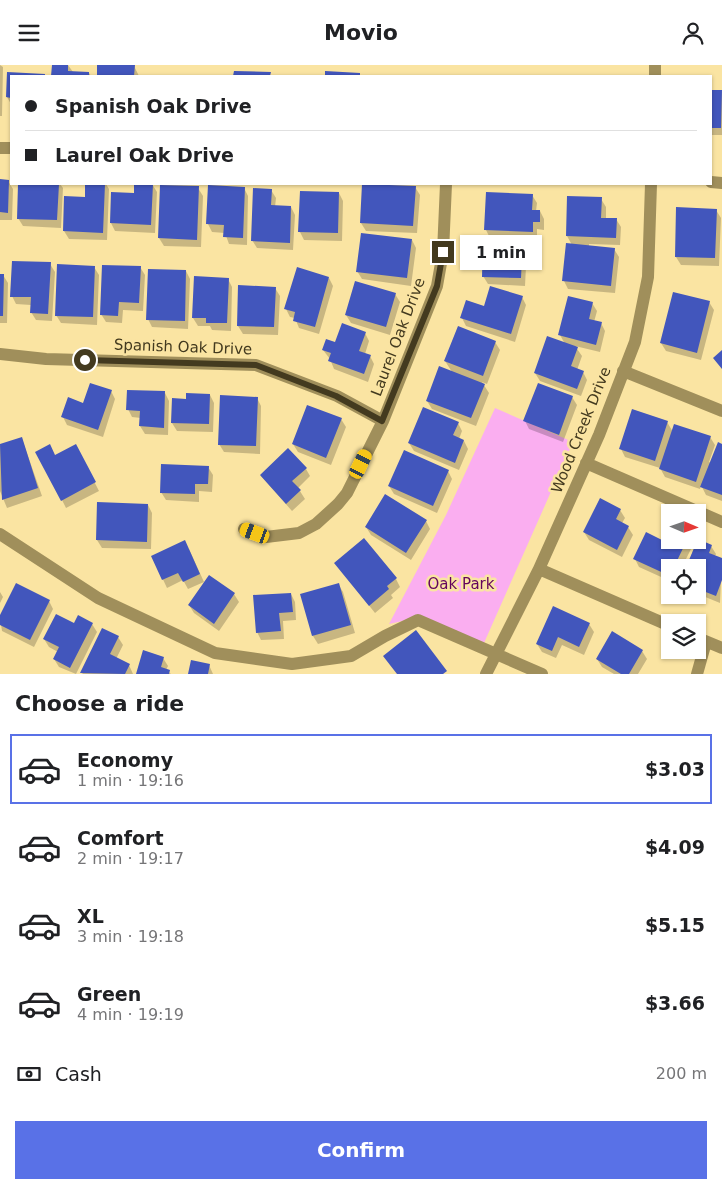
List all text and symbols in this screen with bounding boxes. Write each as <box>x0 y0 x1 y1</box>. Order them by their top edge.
icon: menu <box>15 19 43 47</box>
icon: person <box>679 19 707 47</box>
text: Movio <box>324 20 398 45</box>
text: Spanish Oak Drive <box>55 95 252 117</box>
text: Laurel Oak Drive <box>55 144 234 166</box>
callout: 1 min <box>460 235 543 269</box>
route end <box>432 241 454 263</box>
text: 1 min <box>476 243 526 262</box>
street label: Laurel Oak Drive <box>367 275 429 399</box>
street label: Spanish Oak Drive <box>114 336 252 358</box>
route start <box>74 349 96 371</box>
street label: Wood Creek Drive <box>547 364 615 496</box>
car <box>347 447 374 481</box>
north arrow <box>661 504 706 549</box>
map controls <box>661 504 706 659</box>
car <box>238 521 271 545</box>
button: locate <box>661 559 706 604</box>
park label: Oak Park <box>428 575 495 593</box>
button: layers <box>661 614 706 659</box>
text: Choose a ride <box>15 691 184 716</box>
icon: car <box>17 747 62 792</box>
text: Economy <box>77 749 173 771</box>
text: $3.03 <box>645 758 705 780</box>
text: 1 min · 19:16 <box>77 771 184 790</box>
icon: car <box>17 825 62 870</box>
text: Comfort <box>77 827 164 849</box>
text: $4.09 <box>645 836 705 858</box>
text: 2 min · 19:17 <box>77 849 184 868</box>
icon: car <box>17 903 62 948</box>
text: XL <box>77 905 104 927</box>
text: $5.15 <box>645 914 705 936</box>
text: 3 min · 19:18 <box>77 927 184 946</box>
icon: car <box>17 981 62 1026</box>
text: Green <box>77 983 141 1005</box>
text: $3.66 <box>645 992 705 1014</box>
text: 4 min · 19:19 <box>77 1005 184 1024</box>
icon: cash <box>15 1060 43 1088</box>
text: Cash <box>55 1063 102 1085</box>
text: 200 m <box>656 1064 707 1083</box>
button: Confirm <box>15 1121 707 1179</box>

